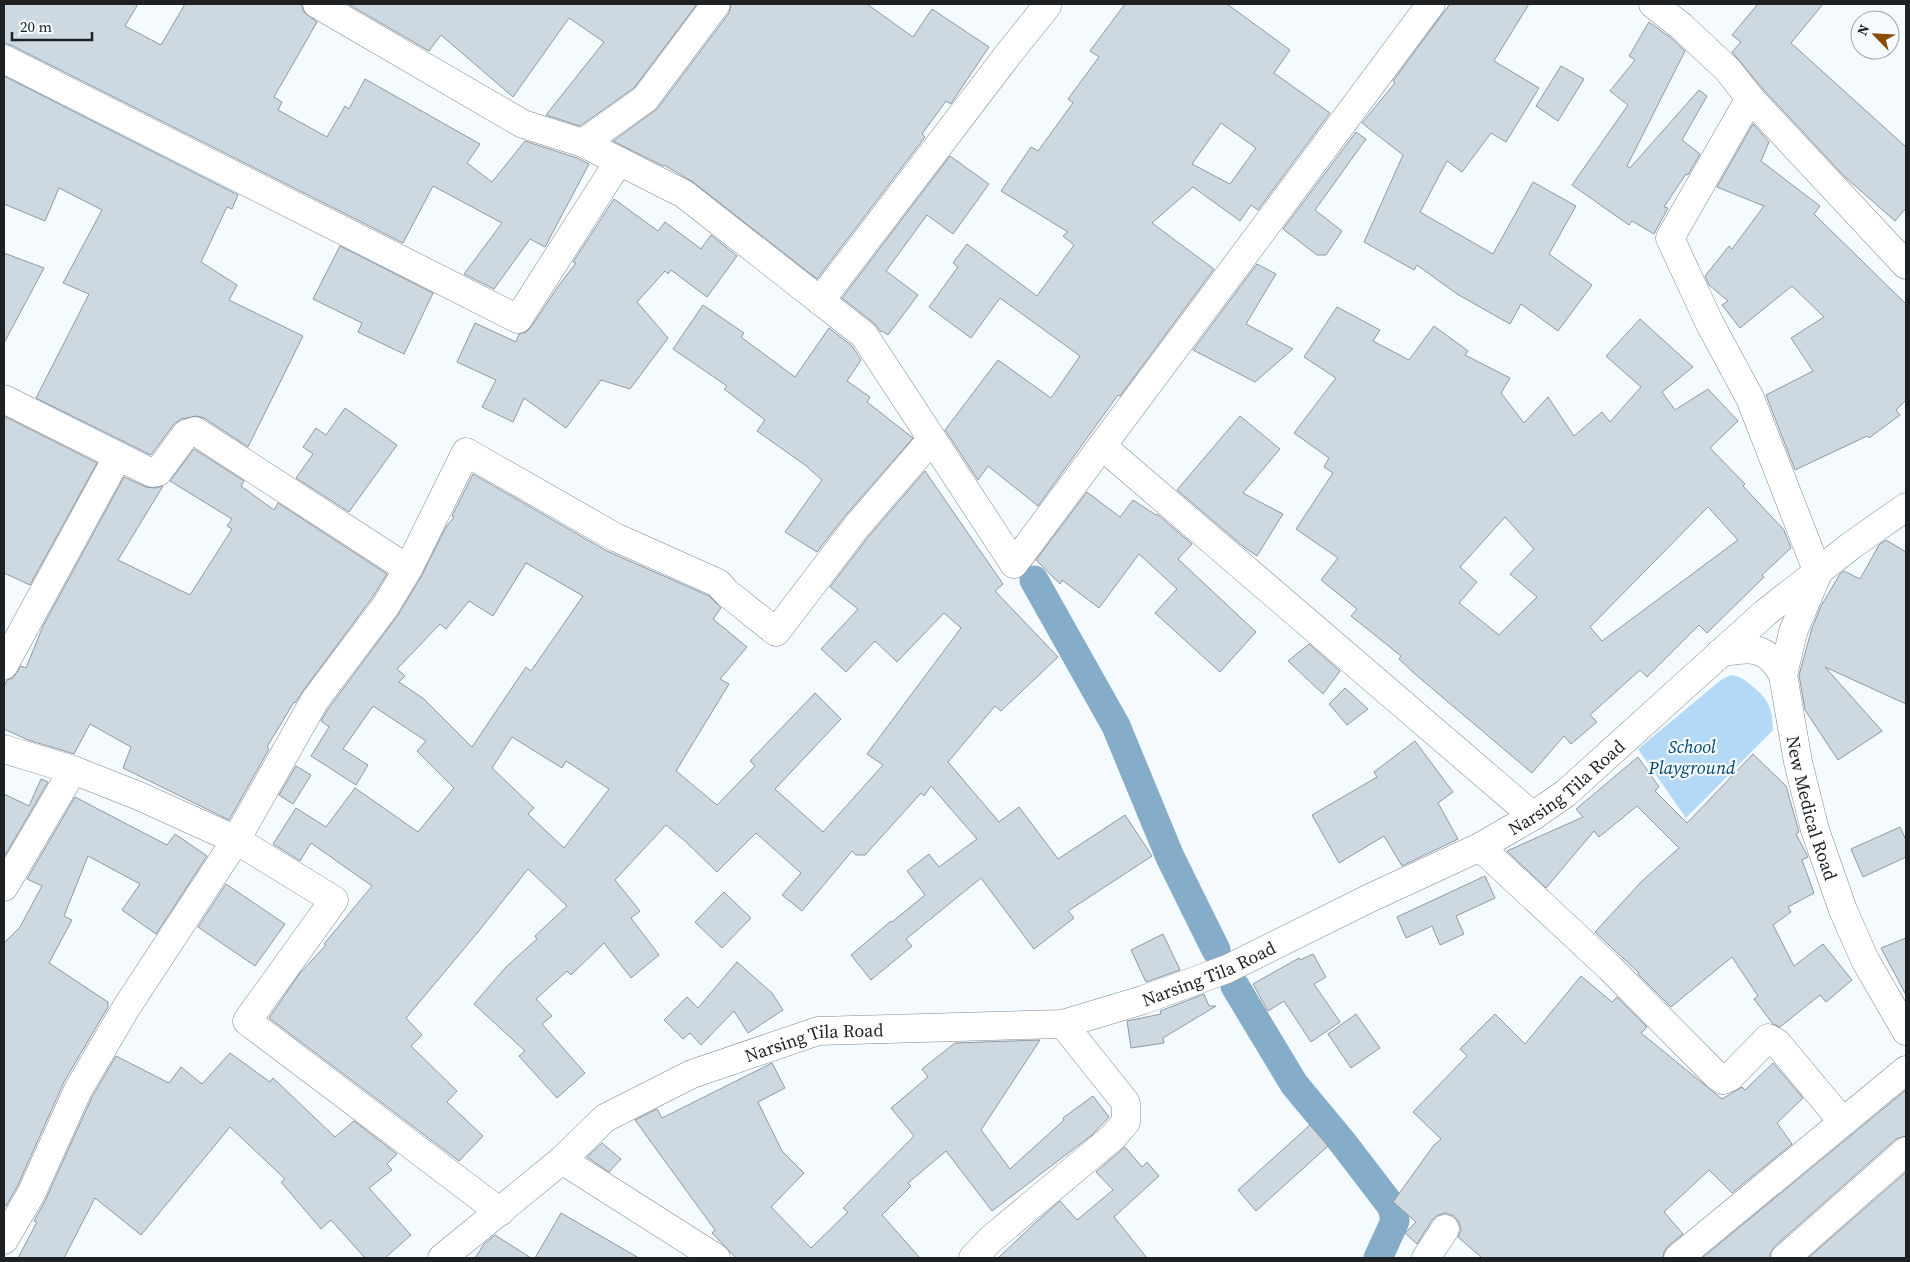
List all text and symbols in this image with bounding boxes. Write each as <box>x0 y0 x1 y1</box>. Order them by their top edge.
scale bar <box>12 10 92 42</box>
north arrow <box>1850 10 1900 60</box>
text: 20 m <box>20 16 52 37</box>
text: N <box>1852 21 1874 38</box>
street label: Narsing Tila Road <box>1503 734 1630 841</box>
park label: School Playground <box>1648 734 1736 780</box>
street label: New Medical Road <box>1781 734 1844 884</box>
street label: Narsing Tila Road <box>1138 935 1279 1012</box>
street label: Narsing Tila Road <box>741 1017 884 1068</box>

